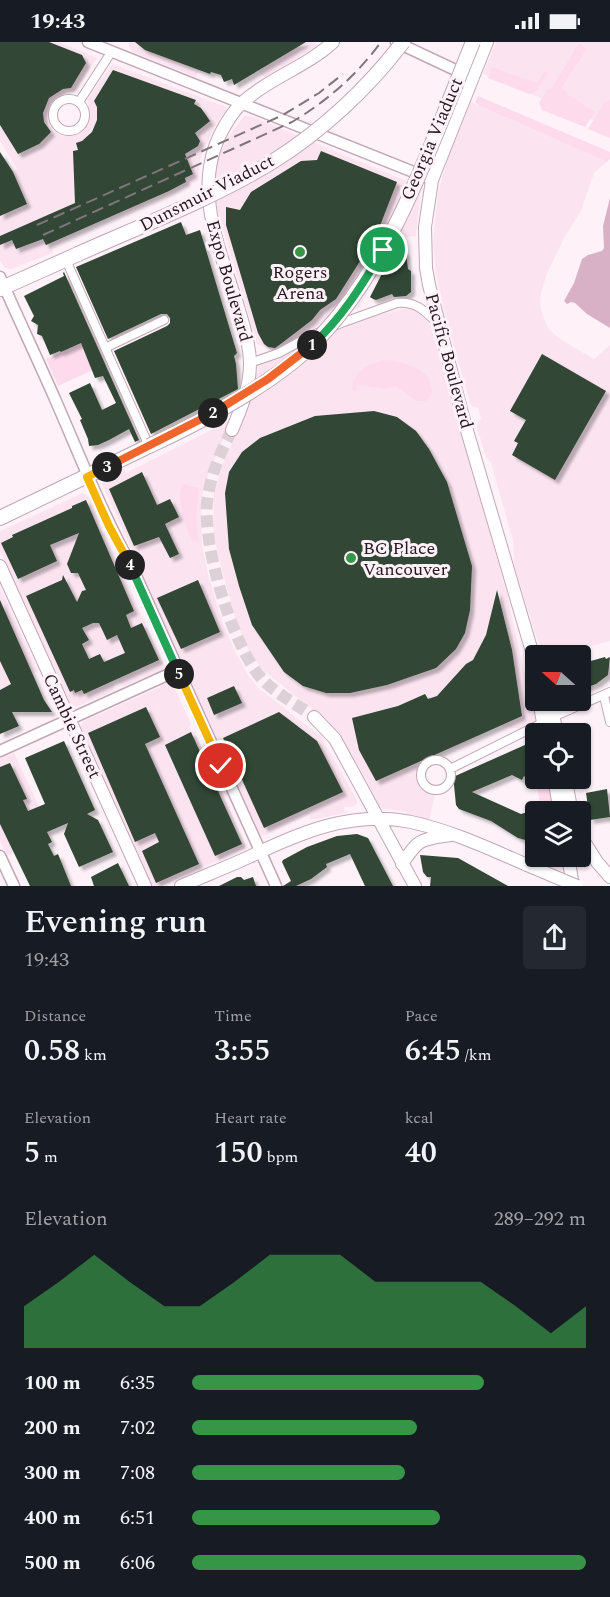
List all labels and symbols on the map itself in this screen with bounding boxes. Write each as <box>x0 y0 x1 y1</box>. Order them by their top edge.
street label: Georgia Viaduct <box>394 73 470 205</box>
street label: Dunsmuir Viaduct <box>135 147 279 239</box>
street label: Expo Boulevard <box>199 217 259 345</box>
pin <box>357 224 408 275</box>
marker: Rogers Arena <box>293 245 307 259</box>
place label: Rogers Arena <box>273 259 327 307</box>
street label: Pacific Boulevard <box>418 290 480 432</box>
pin: 1 <box>297 330 327 360</box>
pin: 2 <box>198 398 228 428</box>
pin: 3 <box>92 452 122 482</box>
place label: BC Place Vancouver <box>363 535 448 583</box>
pin: 4 <box>115 550 145 580</box>
marker: BC Place Vancouver <box>344 551 358 565</box>
north arrow <box>525 645 591 711</box>
pin: 5 <box>164 659 194 689</box>
street label: Cambie Street <box>36 669 108 783</box>
pin <box>195 740 246 791</box>

